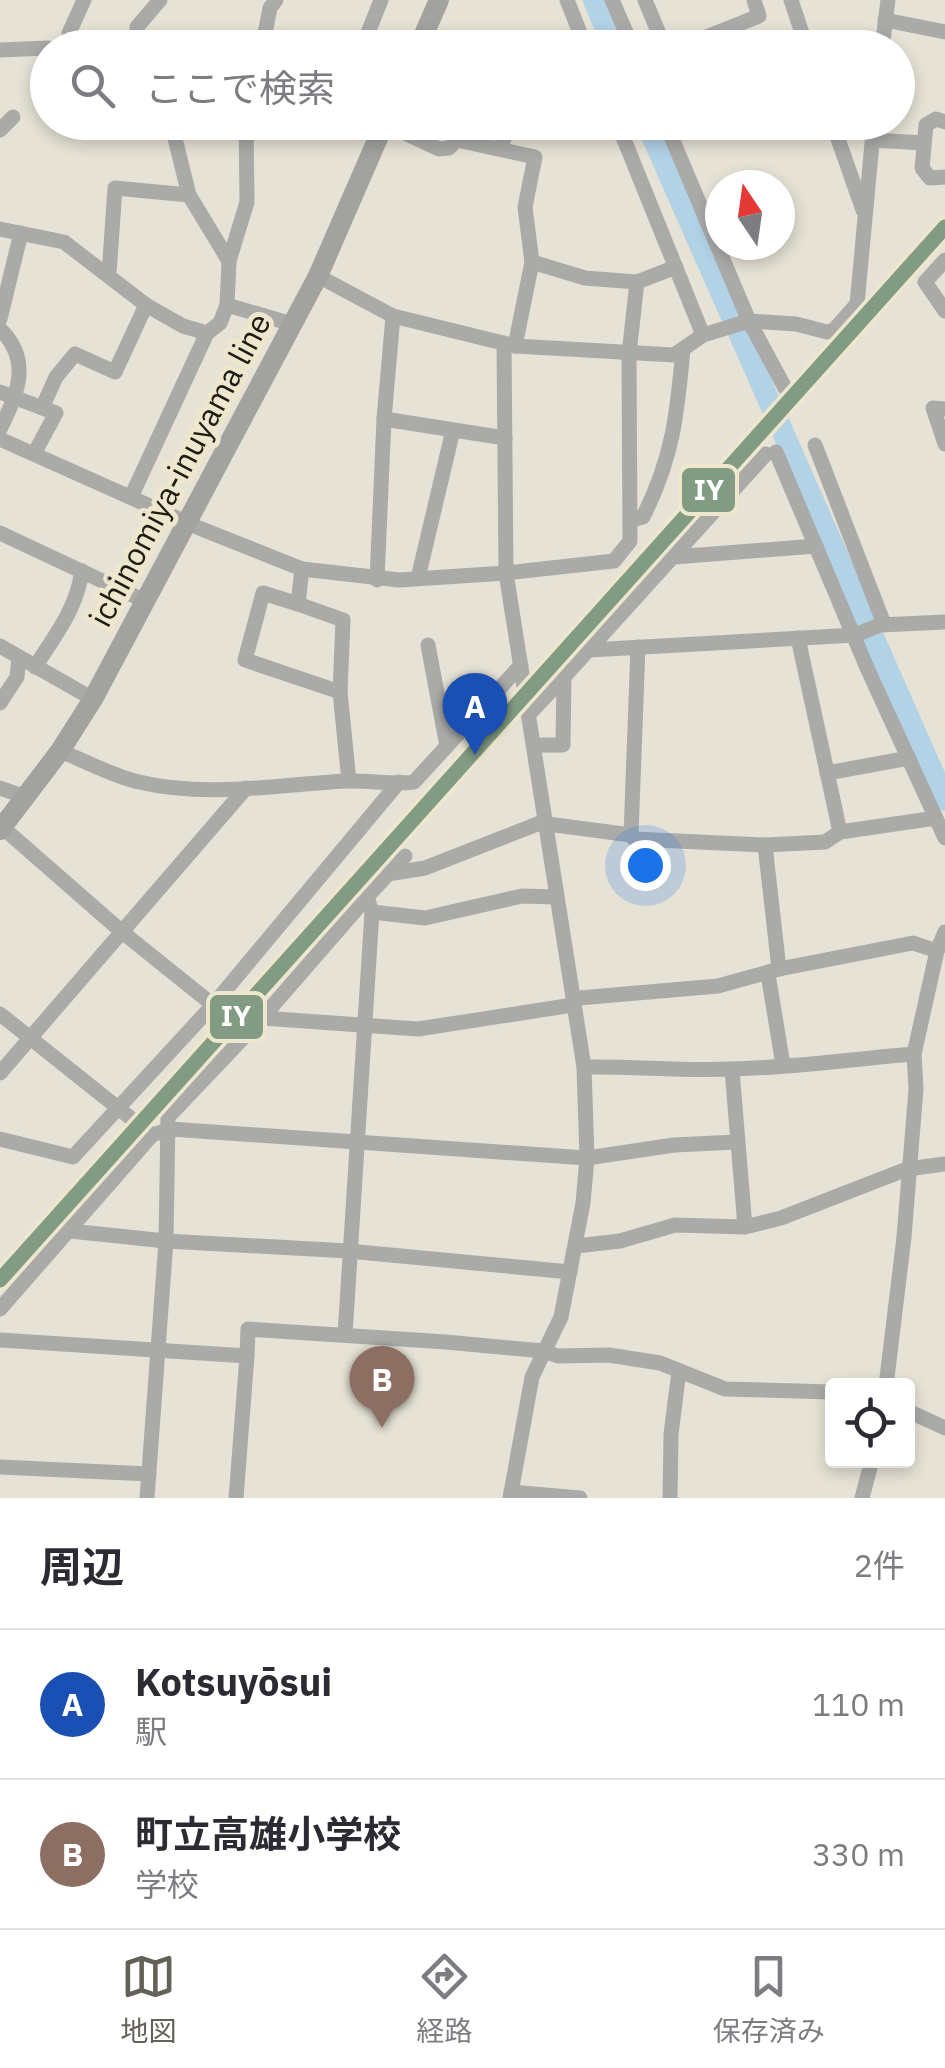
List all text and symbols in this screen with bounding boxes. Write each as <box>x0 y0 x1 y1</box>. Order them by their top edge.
search box <box>30 30 915 140</box>
icon: search <box>65 58 120 113</box>
text: ここで検索 <box>145 63 335 112</box>
north arrow <box>705 170 795 260</box>
street label: ichinomiya-inuyama line <box>79 305 280 634</box>
line badge: IY <box>680 466 737 514</box>
text: IY <box>694 471 724 508</box>
pin: A <box>442 672 508 755</box>
your location <box>620 840 671 891</box>
line badge: IY <box>208 993 265 1041</box>
text: IY <box>221 997 251 1034</box>
pin: B <box>350 1346 414 1428</box>
map controls <box>825 1378 915 1468</box>
button: locate <box>825 1378 915 1468</box>
text: 周辺 <box>40 1539 124 1594</box>
text: 2件 <box>854 1544 905 1586</box>
text: Kotsuyōsui <box>135 1657 332 1706</box>
text: A <box>62 1683 83 1725</box>
text: 110 m <box>812 1683 905 1725</box>
text: 駅 <box>135 1710 167 1752</box>
text: 町立高雄小学校 <box>135 1809 401 1858</box>
text: B <box>62 1833 83 1875</box>
text: 330 m <box>812 1833 905 1875</box>
text: 学校 <box>135 1863 199 1905</box>
tab: 地図 <box>120 1949 176 2049</box>
tab: 経路 <box>416 1949 473 2049</box>
tab: 保存済み <box>713 1949 825 2049</box>

